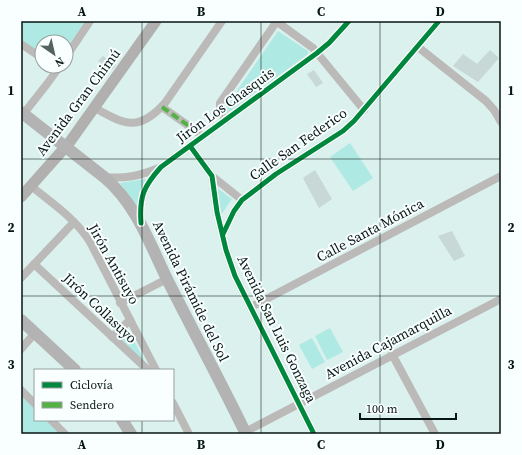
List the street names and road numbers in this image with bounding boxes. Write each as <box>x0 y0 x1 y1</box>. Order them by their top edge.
street label: Avenida Gran Chimú <box>31 44 125 160</box>
street label: Jirón Los Chasquis <box>171 63 278 148</box>
street label: Calle San Federico <box>245 103 351 185</box>
street label: Calle Santa Mónica <box>313 193 428 267</box>
street label: Avenida Pirámide del Sol <box>148 217 234 365</box>
street label: Jirón Antisuyo <box>83 219 145 308</box>
street label: Avenida San Luis Gonzaga <box>232 252 322 407</box>
street label: Jirón Collasuyo <box>58 268 142 348</box>
street label: Avenida Cajamarquilla <box>321 300 456 384</box>

